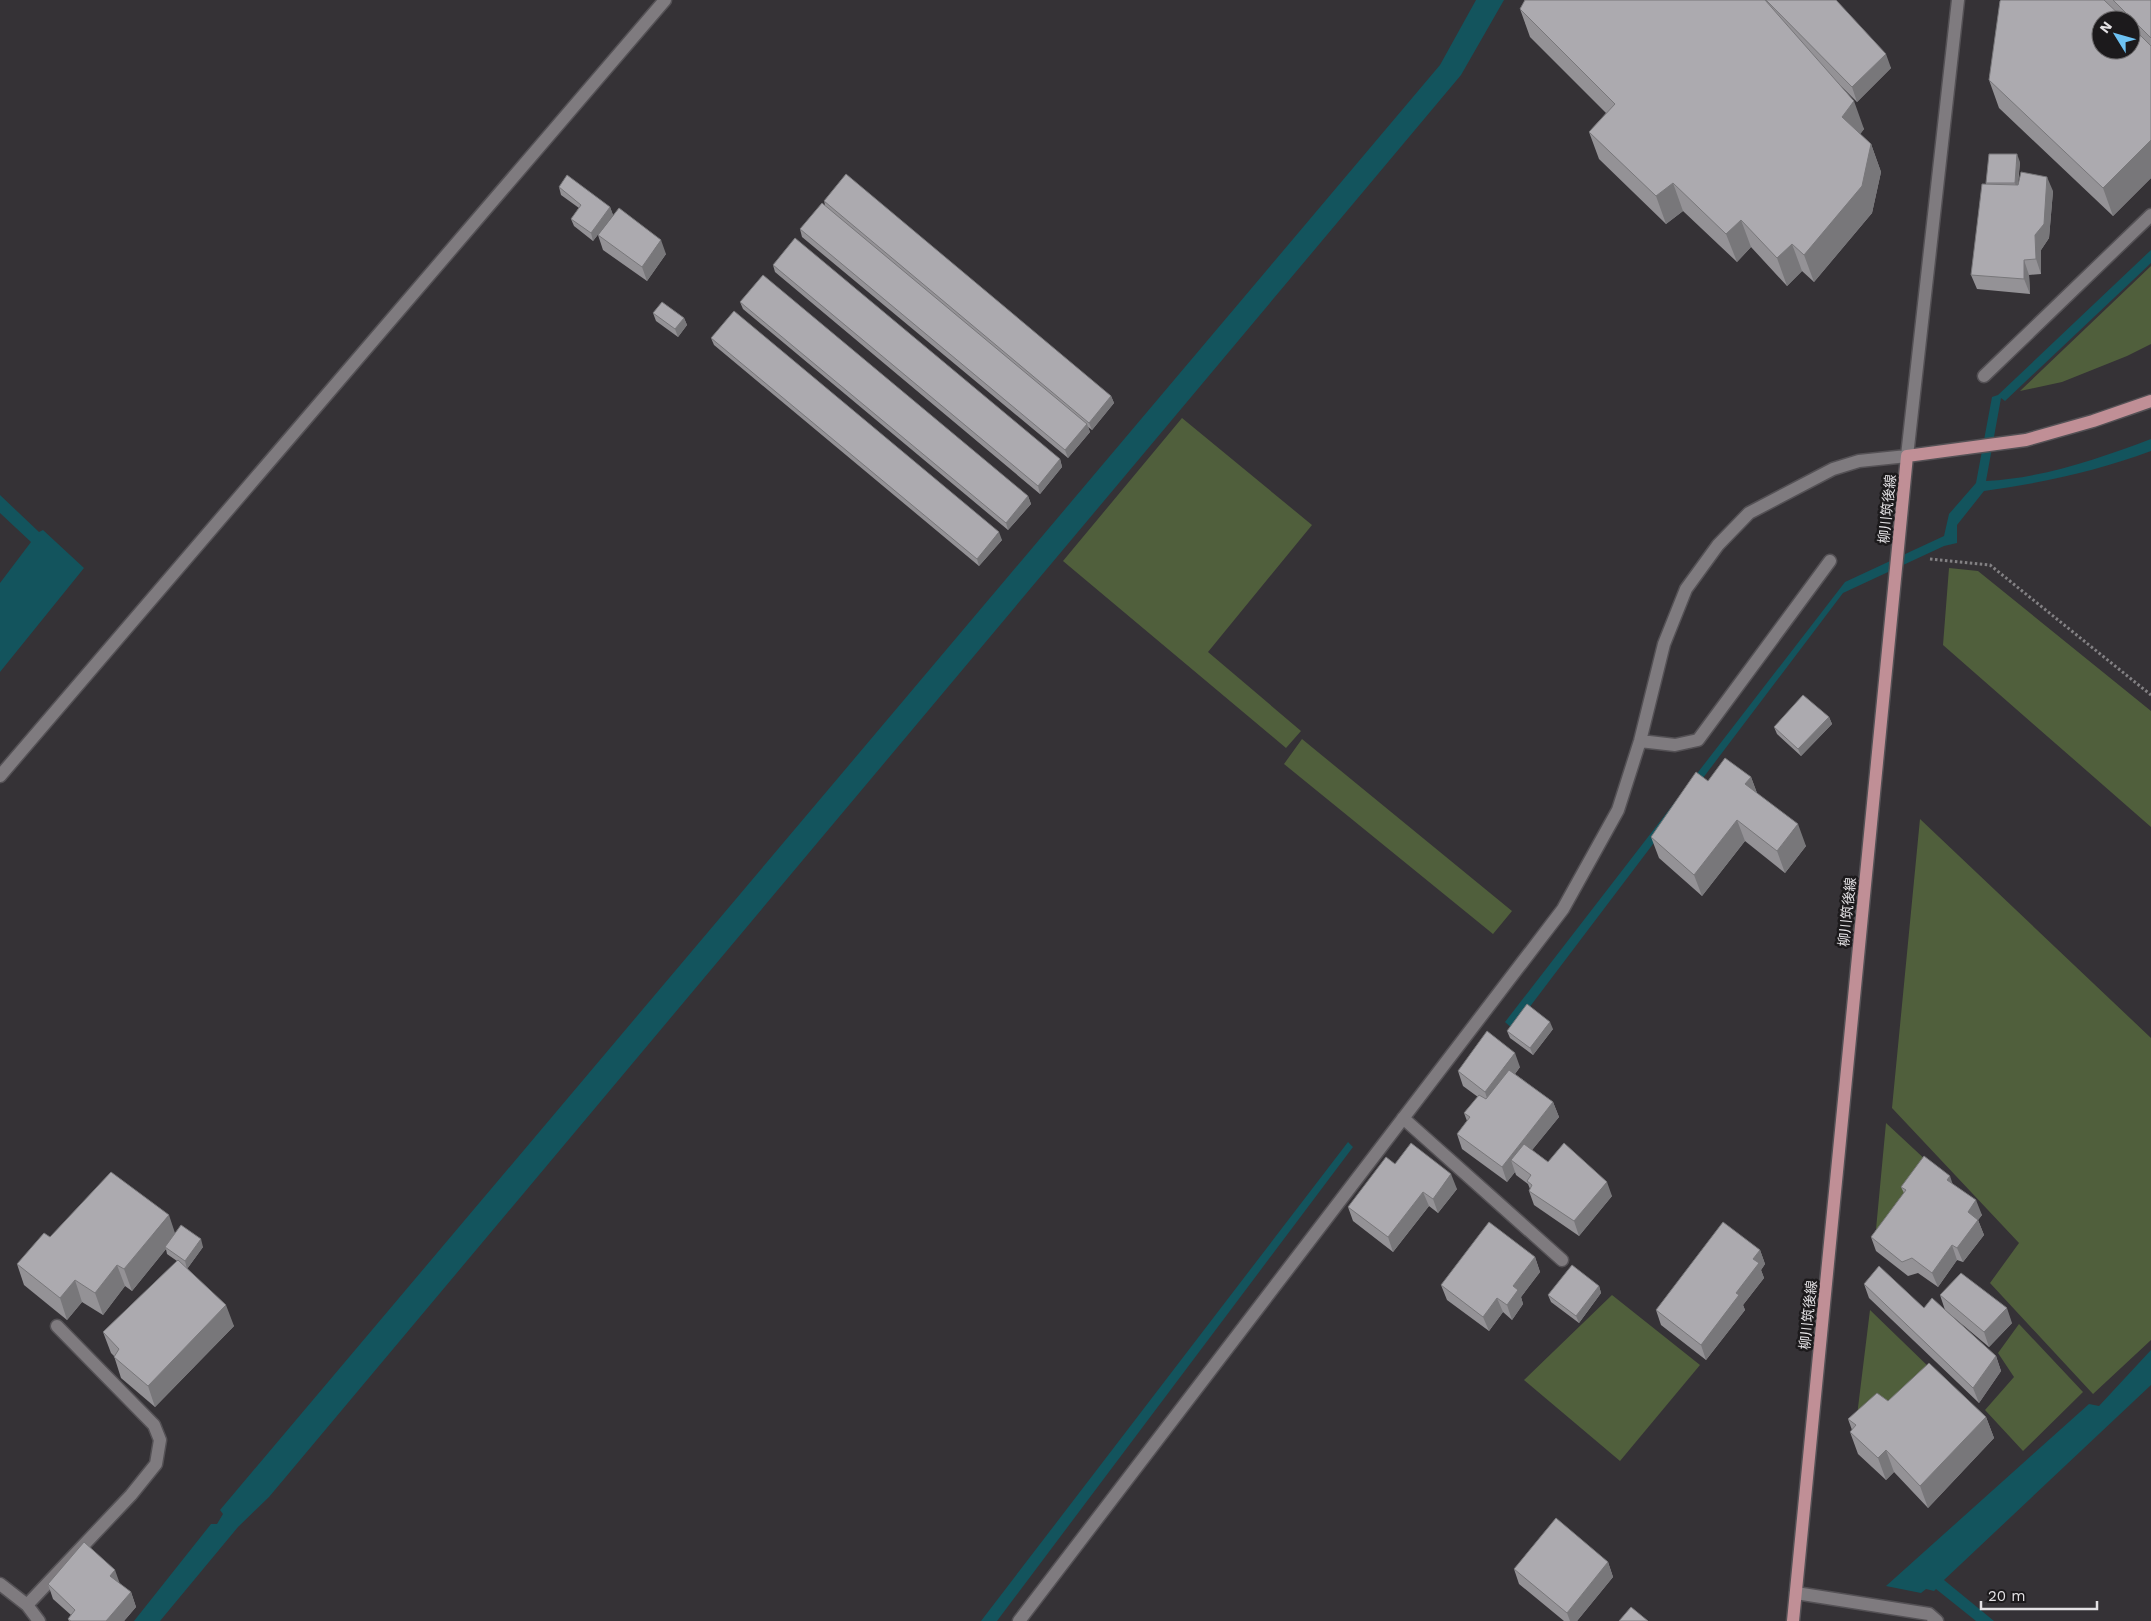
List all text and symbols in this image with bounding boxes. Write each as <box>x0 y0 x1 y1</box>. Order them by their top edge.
north arrow <box>2091 10 2141 60</box>
text: N <box>2096 18 2115 36</box>
street label: 柳川筑後線 <box>1875 473 1899 545</box>
street label: 柳川筑後線 <box>1835 876 1859 948</box>
street label: 柳川筑後線 <box>1796 1279 1820 1351</box>
scale bar <box>1981 1578 2097 1610</box>
text: 20 m <box>1988 1587 2026 1605</box>

